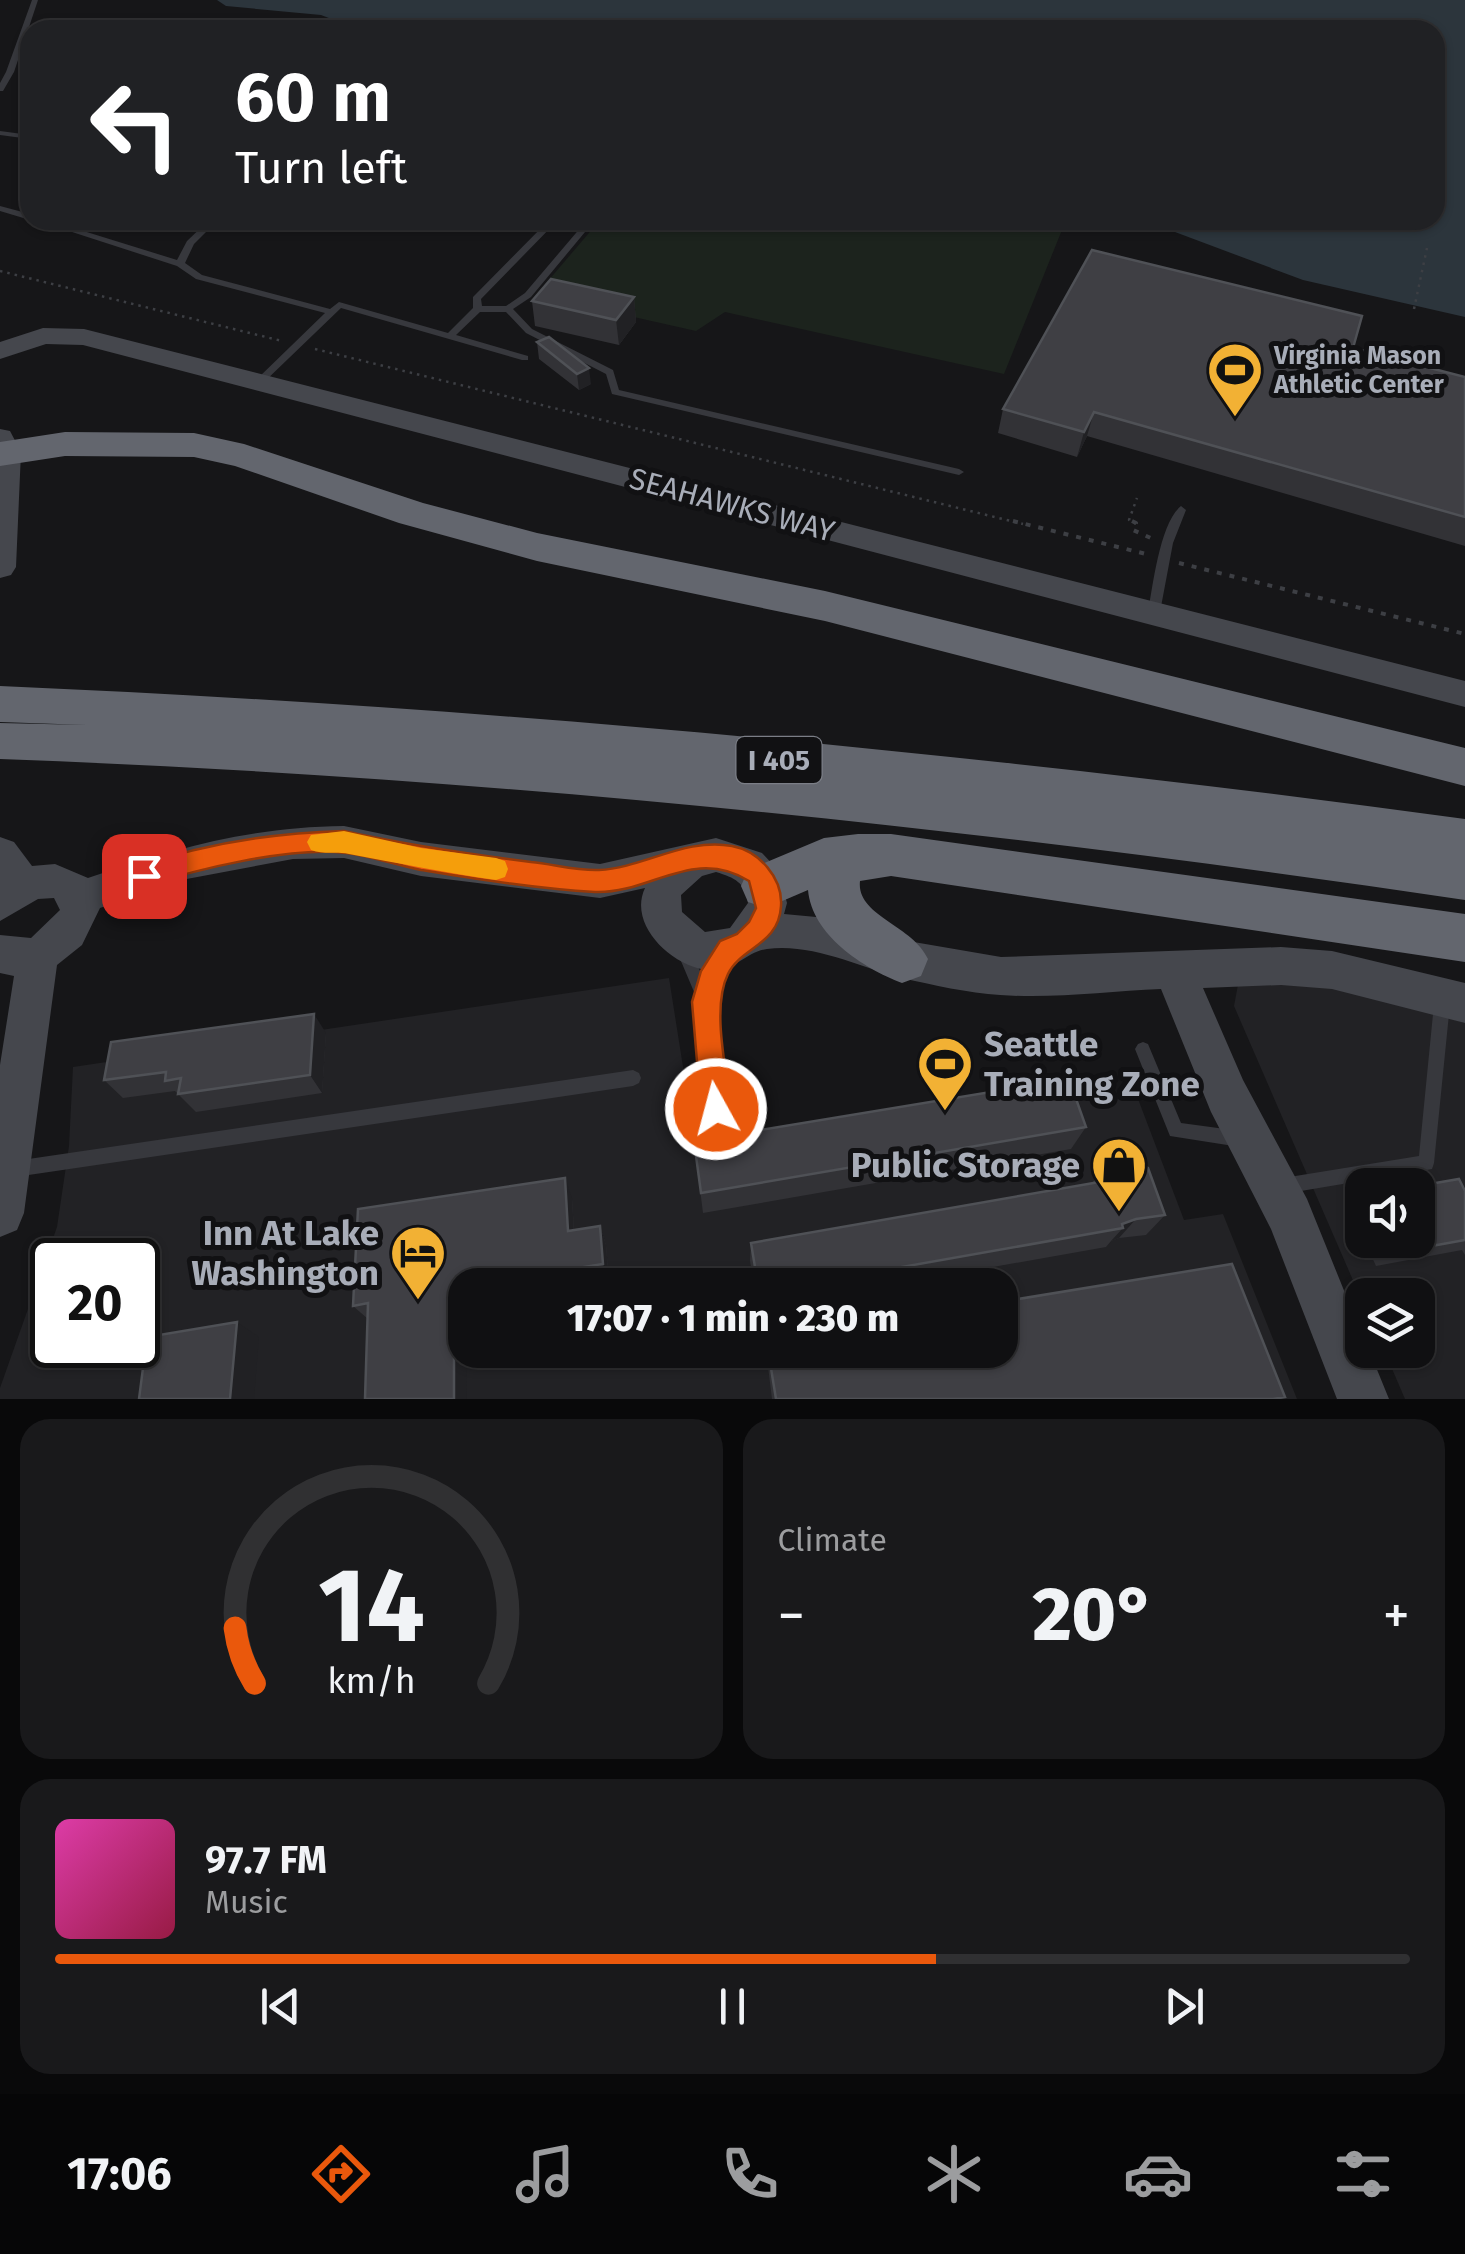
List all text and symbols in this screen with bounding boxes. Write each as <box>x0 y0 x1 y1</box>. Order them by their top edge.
text: 60 m <box>235 56 391 140</box>
icon: left <box>70 60 200 190</box>
text: Turn left <box>235 141 407 195</box>
sports icon: Virginia Mason Athletic Center <box>1205 340 1265 419</box>
place label: Virginia Mason Athletic Center <box>1273 341 1445 400</box>
street label: SEAHAWKS WAY <box>626 460 839 550</box>
road number: I 405 <box>736 737 822 783</box>
pin <box>102 834 187 919</box>
icon: arrive <box>117 849 172 904</box>
place label: Seattle Training Zone <box>984 1023 1200 1105</box>
sports icon: Seattle Training Zone <box>915 1034 975 1113</box>
position arrow <box>664 1057 768 1161</box>
shop icon: Public Storage <box>1089 1135 1149 1214</box>
place label: Public Storage <box>851 1144 1080 1186</box>
map controls <box>1345 1168 1435 1368</box>
button: sound <box>1345 1168 1435 1258</box>
place label: Inn At Lake Washington <box>192 1212 379 1294</box>
hotel icon: Inn At Lake Washington <box>388 1223 448 1302</box>
speed limit sign: 20 <box>30 1238 160 1368</box>
button: layers <box>1345 1278 1435 1368</box>
text: 17:07 · 1 min · 230 m <box>567 1295 899 1341</box>
text: Climate <box>778 1521 887 1559</box>
text: 14 <box>318 1544 425 1669</box>
text: 20° <box>1032 1570 1155 1660</box>
text: − <box>778 1583 805 1649</box>
text: + <box>1383 1583 1410 1649</box>
text: km/h <box>327 1660 415 1702</box>
text: 97.7 FM <box>205 1837 327 1883</box>
text: Music <box>205 1883 288 1921</box>
icon: previous <box>253 1979 308 2034</box>
icon: pause <box>705 1979 760 2034</box>
icon: next <box>1157 1979 1212 2034</box>
icon: directions <box>306 2139 376 2209</box>
icon: music <box>510 2139 580 2209</box>
icon: phone <box>715 2139 785 2209</box>
icon: climate <box>919 2139 989 2209</box>
icon: car <box>1123 2139 1193 2209</box>
icon: filters <box>1328 2139 1398 2209</box>
text: 17:06 <box>67 2147 172 2201</box>

